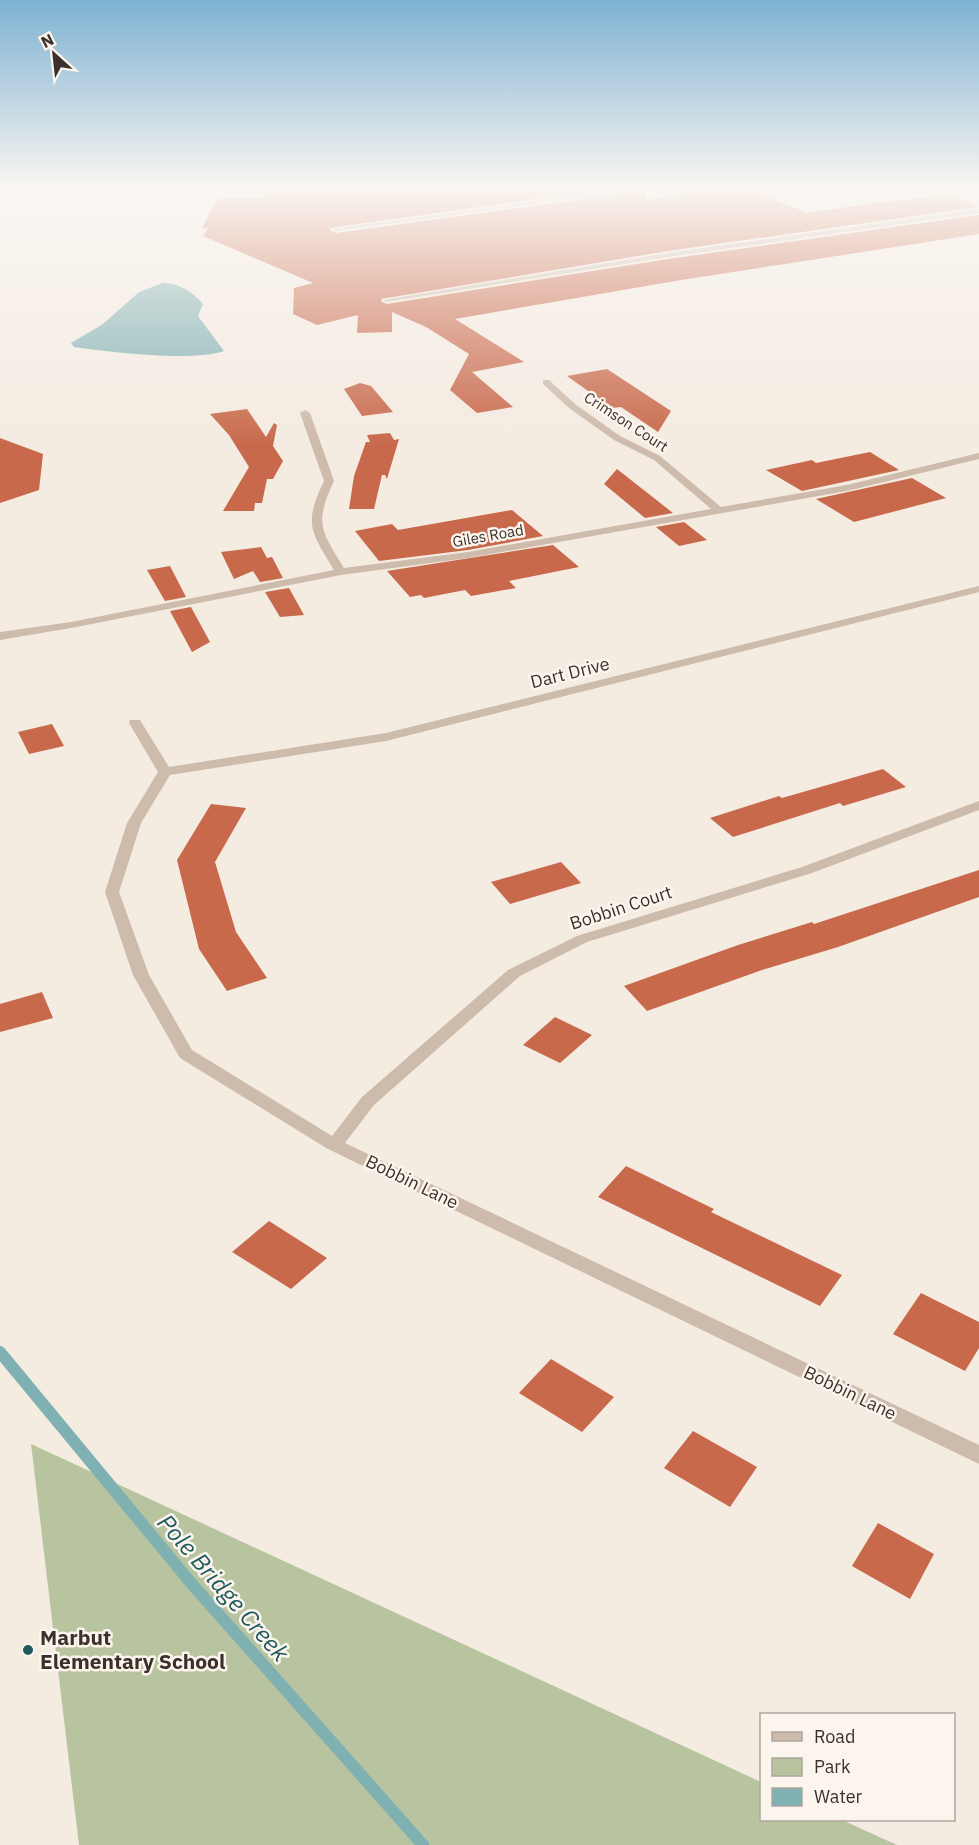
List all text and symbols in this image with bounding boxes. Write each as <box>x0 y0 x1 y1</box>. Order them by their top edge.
north arrow <box>24 24 84 84</box>
text: N <box>37 29 57 52</box>
street label: Crimson Court <box>581 387 672 456</box>
street label: Giles Road <box>451 520 525 551</box>
street label: Dart Drive <box>528 652 612 693</box>
street label: Bobbin Court <box>567 880 675 935</box>
street label: Bobbin Lane <box>362 1149 462 1214</box>
street label: Bobbin Lane <box>800 1360 900 1425</box>
water label: Pole Bridge Creek <box>151 1507 297 1668</box>
place label: Marbut Elementary School <box>40 1623 225 1675</box>
marker: Marbut Elementary School <box>21 1643 35 1657</box>
legend <box>760 1713 955 1821</box>
text: Road <box>814 1725 855 1748</box>
text: Park <box>814 1755 851 1778</box>
text: Water <box>814 1785 863 1808</box>

